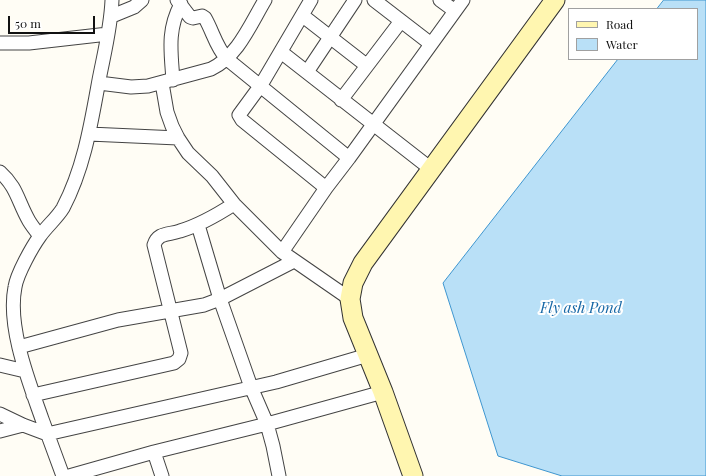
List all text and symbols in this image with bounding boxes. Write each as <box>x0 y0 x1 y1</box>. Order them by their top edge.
scale bar <box>10 8 97 34</box>
legend <box>568 8 698 60</box>
text: 50 m <box>15 15 41 31</box>
text: Road <box>606 16 633 32</box>
text: Water <box>606 36 638 52</box>
water label: Fly ash Pond <box>540 299 622 317</box>

